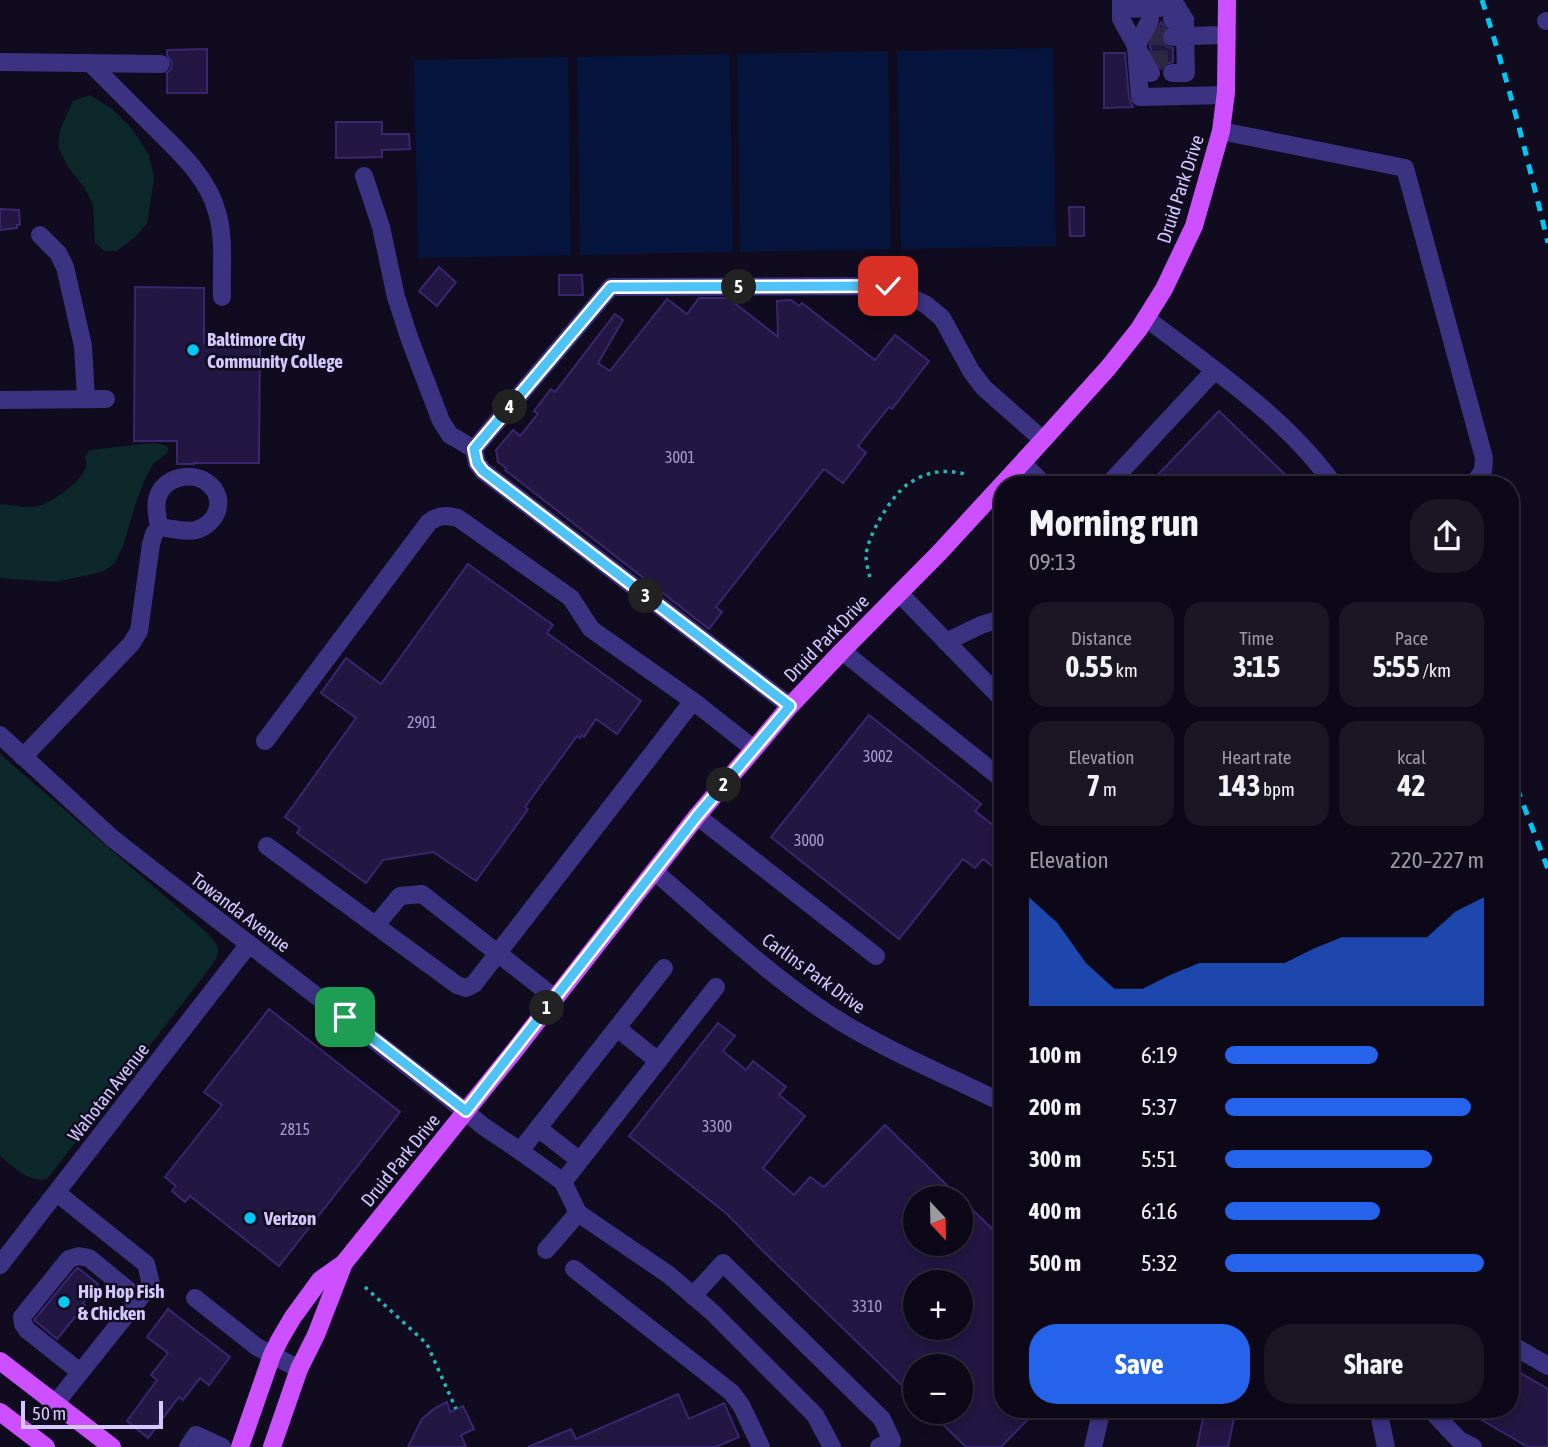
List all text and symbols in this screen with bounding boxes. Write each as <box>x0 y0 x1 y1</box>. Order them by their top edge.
street label: Druid Park Drive <box>1152 132 1208 246</box>
pin <box>858 256 918 316</box>
icon: check <box>869 267 907 305</box>
pin: 5 <box>722 270 756 304</box>
text: 5 <box>734 275 743 297</box>
place label: Baltimore City Community College <box>207 328 343 372</box>
marker: Baltimore City Community College <box>185 342 201 358</box>
pin: 4 <box>492 390 528 424</box>
text: 4 <box>505 395 514 417</box>
house number: 3001 <box>665 448 695 466</box>
button: share <box>1410 499 1484 573</box>
text: Morning run <box>1029 501 1199 544</box>
text: 09:13 <box>1029 549 1076 575</box>
pin: 3 <box>628 578 664 614</box>
text: 3 <box>641 584 650 606</box>
street label: Druid Park Drive <box>779 590 873 686</box>
text: Distance <box>1071 627 1132 649</box>
text: Time <box>1239 627 1274 649</box>
text: Pace <box>1395 627 1428 649</box>
text: 0.55 <box>1065 649 1113 683</box>
text: 3:15 <box>1233 649 1280 683</box>
text: 5:55 <box>1372 649 1420 683</box>
text: km <box>1113 659 1138 681</box>
text: /km <box>1420 659 1451 681</box>
house number: 2901 <box>407 713 437 731</box>
text: Elevation <box>1069 746 1134 768</box>
text: Heart rate <box>1222 746 1291 768</box>
text: kcal <box>1397 746 1426 768</box>
house number: 3002 <box>863 747 893 765</box>
pin: 2 <box>706 768 742 802</box>
text: 7 <box>1086 768 1100 802</box>
text: 143 <box>1218 768 1261 802</box>
text: 42 <box>1397 768 1426 802</box>
text: 2 <box>719 773 728 795</box>
text: m <box>1100 778 1117 800</box>
text: bpm <box>1261 778 1295 800</box>
house number: 3000 <box>794 831 824 849</box>
text: Elevation <box>1029 847 1109 873</box>
text: 220–227 m <box>1390 847 1484 873</box>
street label: Towanda Avenue <box>187 868 295 956</box>
street label: Carlins Park Drive <box>758 928 870 1018</box>
pin <box>315 987 375 1047</box>
pin: 1 <box>530 990 564 1026</box>
text: 1 <box>542 996 551 1018</box>
icon: arrive <box>326 998 364 1036</box>
street label: Wahotan Avenue <box>63 1038 153 1146</box>
text: 100 m <box>1029 1042 1081 1068</box>
text: 6:19 <box>1141 1042 1178 1068</box>
text: 200 m <box>1029 1094 1081 1120</box>
text: 5:37 <box>1141 1094 1178 1120</box>
street label: Druid Park Drive <box>356 1109 444 1211</box>
house number: 3300 <box>702 1117 732 1135</box>
house number: 2815 <box>280 1120 310 1138</box>
text: 300 m <box>1029 1146 1081 1172</box>
text: 5:51 <box>1141 1146 1178 1172</box>
north arrow <box>903 1186 973 1256</box>
map controls <box>903 1186 973 1424</box>
text: 400 m <box>1029 1198 1081 1224</box>
text: 6:16 <box>1141 1198 1178 1224</box>
place label: Verizon <box>263 1207 316 1229</box>
marker: Verizon <box>242 1210 258 1226</box>
text: 500 m <box>1029 1250 1081 1276</box>
text: 5:32 <box>1141 1250 1178 1276</box>
button: + <box>903 1270 973 1340</box>
place label: Hip Hop Fish & Chicken <box>78 1280 165 1324</box>
marker: Hip Hop Fish & Chicken <box>56 1294 72 1310</box>
house number: 3310 <box>852 1297 882 1315</box>
button: Save <box>1029 1324 1250 1404</box>
button: Share <box>1264 1324 1484 1404</box>
button: − <box>903 1354 973 1424</box>
scale bar <box>21 1398 163 1430</box>
text: 50 m <box>32 1402 66 1424</box>

